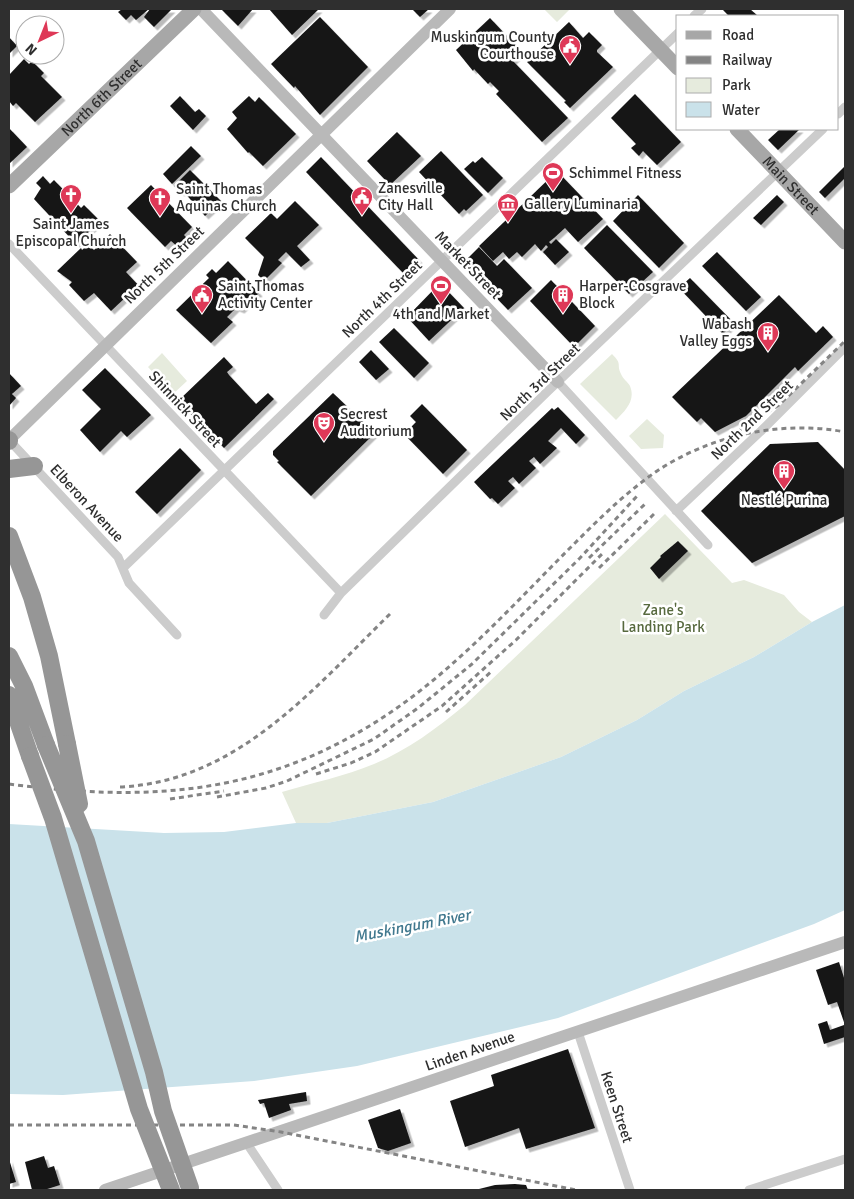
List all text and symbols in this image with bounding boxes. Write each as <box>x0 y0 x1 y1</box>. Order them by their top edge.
north arrow <box>15 15 65 65</box>
legend <box>676 15 839 130</box>
text: Road <box>722 26 754 44</box>
place label: Muskingum County Courthouse <box>431 28 554 63</box>
public building icon: Muskingum County Courthouse <box>558 34 582 65</box>
text: N <box>22 40 41 59</box>
text: Railway <box>722 51 772 69</box>
street label: North 6th Street <box>57 55 145 140</box>
text: Park <box>722 76 751 94</box>
text: Water <box>722 101 760 119</box>
street label: Main Street <box>759 152 823 219</box>
sports icon: Schimmel Fitness <box>541 161 565 192</box>
place label: Schimmel Fitness <box>569 164 682 182</box>
place label: Zanesville City Hall <box>378 179 443 214</box>
place label: Saint Thomas Aquinas Church <box>176 180 277 215</box>
church icon: Saint James Episcopal Church <box>59 183 83 214</box>
public building icon: Zanesville City Hall <box>350 185 374 216</box>
church icon: Saint Thomas Aquinas Church <box>148 186 172 217</box>
museum icon: Gallery Luminaria <box>496 192 520 223</box>
place label: Gallery Luminaria <box>524 195 638 213</box>
place label: Saint James Episcopal Church <box>15 215 127 250</box>
street label: North 5th Street <box>120 222 208 308</box>
street label: Market Street <box>431 227 505 303</box>
street label: North 4th Street <box>338 256 426 342</box>
sports icon: 4th and Market <box>429 274 453 305</box>
place label: Saint Thomas Activity Center <box>218 277 313 312</box>
place label: Harper-Cosgrave Block <box>579 277 687 312</box>
public building icon: Saint Thomas Activity Center <box>190 283 214 314</box>
building icon: Harper-Cosgrave Block <box>551 283 575 314</box>
place label: 4th and Market <box>392 305 490 323</box>
place label: Wabash Valley Eggs <box>680 315 752 350</box>
building icon: Wabash Valley Eggs <box>756 321 780 352</box>
street label: North 3rd Street <box>496 339 584 425</box>
street label: Shinnick Street <box>145 367 225 451</box>
street label: North 2nd Street <box>707 376 797 464</box>
place label: Secrest Auditorium <box>340 405 412 440</box>
theatre icon: Secrest Auditorium <box>312 411 336 442</box>
building icon: Nestlé Purina <box>772 459 796 490</box>
street label: Elberon Avenue <box>46 460 128 546</box>
place label: Nestlé Purina <box>741 491 827 509</box>
park label: Zane's Landing Park <box>621 601 705 636</box>
water label: Muskingum River <box>352 905 474 947</box>
street label: Linden Avenue <box>423 1027 517 1075</box>
street label: Keen Street <box>597 1069 637 1145</box>

